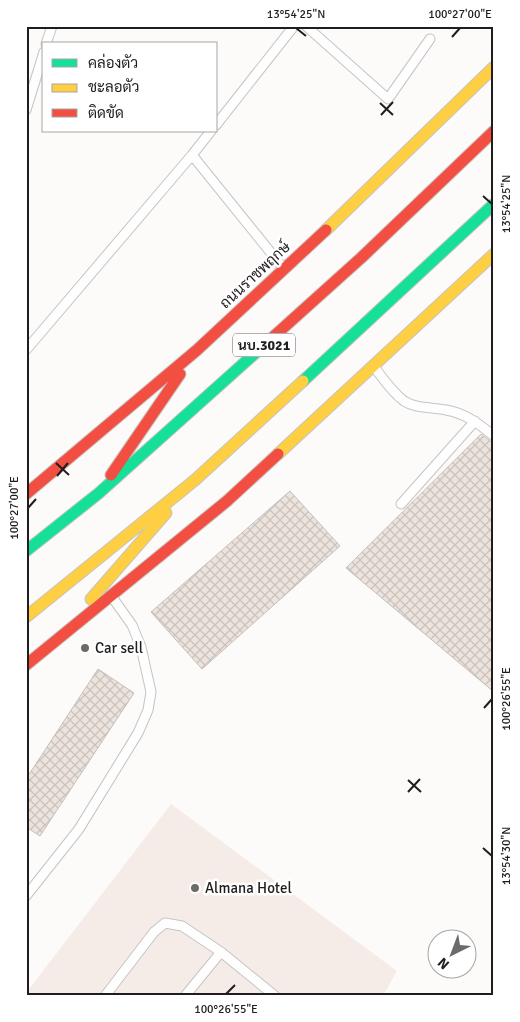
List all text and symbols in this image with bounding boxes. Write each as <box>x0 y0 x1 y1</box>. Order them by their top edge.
text: 13°54'25"N <box>267 7 325 22</box>
text: 100°27'00"E <box>428 7 492 22</box>
legend <box>42 42 218 132</box>
text: คล่องตัว <box>88 53 138 72</box>
text: ชะลอตัว <box>88 78 139 96</box>
text: ติดขัด <box>88 104 124 122</box>
text: 13°54'25"N <box>499 175 514 233</box>
street label: ถนนราชพฤกษ์ <box>215 237 295 312</box>
road number: นบ.3021 <box>233 334 295 356</box>
text: 100°27'00"E <box>7 476 22 540</box>
place label: Car sell <box>95 639 143 657</box>
marker: Car sell <box>79 642 91 654</box>
text: 100°26'55"E <box>499 667 514 731</box>
text: 13°54'30"N <box>499 827 514 885</box>
place label: Almana Hotel <box>205 879 292 897</box>
marker: Almana Hotel <box>189 882 201 894</box>
north arrow <box>428 930 478 980</box>
text: N <box>434 954 453 973</box>
text: 100°26'55"E <box>194 1002 258 1017</box>

